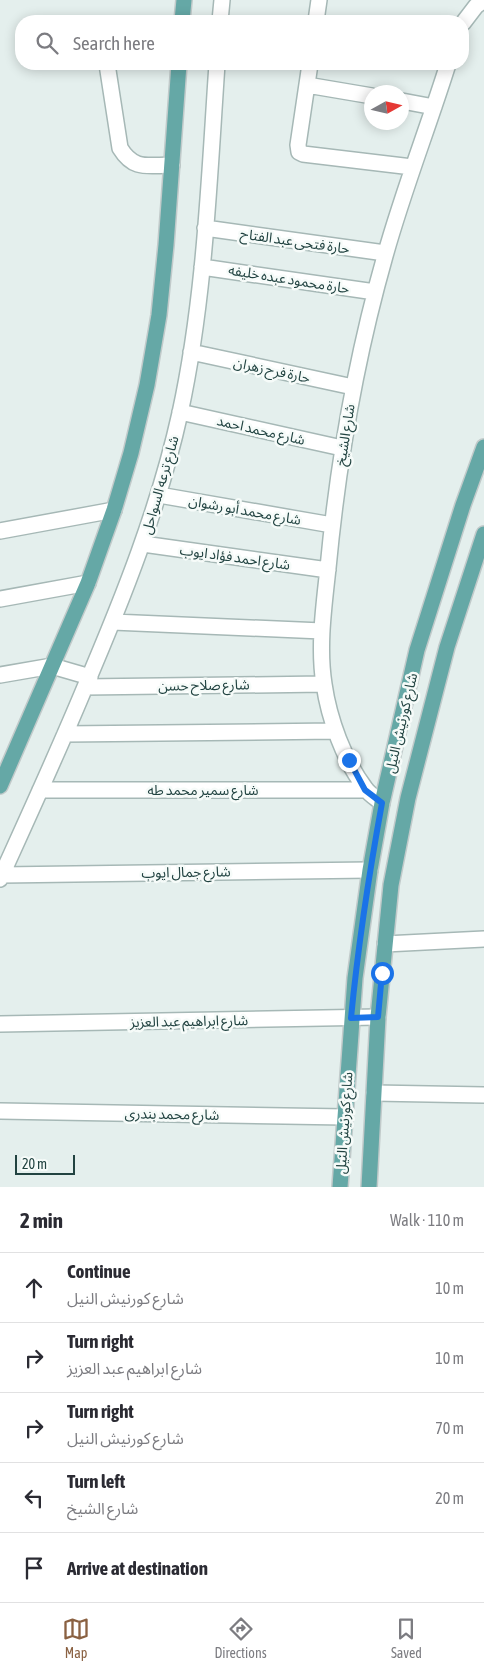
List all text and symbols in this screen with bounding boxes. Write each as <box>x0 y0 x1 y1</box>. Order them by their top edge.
search box <box>15 15 469 70</box>
icon: search <box>33 29 61 57</box>
text: Search here <box>73 32 155 54</box>
north arrow <box>364 85 409 130</box>
street label: حارة فتحى عبد الفتاح <box>239 225 351 260</box>
street label: حارة محمود عبده خليفه <box>227 262 351 297</box>
street label: حارة فرح زهران <box>232 354 312 389</box>
street label: شارع الشيخ <box>332 403 361 468</box>
street label: شارع محمد احمد <box>215 412 307 451</box>
street label: شارع ترعه السواحل <box>138 434 185 537</box>
street label: شارع محمد أبو رشوان <box>187 491 303 531</box>
street label: شارع احمد فؤاد ايوب <box>178 541 291 576</box>
street label: شارع كورنيش النيل <box>382 671 423 775</box>
street label: شارع صلاح حسن <box>158 676 250 697</box>
route end <box>338 749 361 772</box>
street label: شارع سمير محمد طه <box>148 782 259 801</box>
street label: شارع جمال ايوب <box>141 863 231 884</box>
route start <box>371 962 394 985</box>
street label: شارع ابراهيم عبد العزيز <box>129 1012 248 1033</box>
street label: شارع كورنيش النيل <box>332 1071 359 1175</box>
street label: شارع محمد بندرى <box>124 1105 220 1126</box>
scale bar <box>15 1152 75 1175</box>
text: 20 m <box>22 1156 47 1172</box>
text: 2 min <box>20 1208 63 1232</box>
text: Walk · 110 m <box>390 1211 464 1229</box>
text: Continue <box>67 1260 131 1282</box>
icon: ahead <box>20 1274 48 1302</box>
text: 10 m <box>435 1279 464 1297</box>
text: شارع كورنيش النيل <box>67 1289 184 1307</box>
text: Turn right <box>67 1330 134 1352</box>
icon: right <box>20 1344 48 1372</box>
text: 10 m <box>435 1349 464 1367</box>
text: شارع ابراهيم عبد العزيز <box>67 1359 202 1377</box>
text: Turn right <box>67 1400 134 1422</box>
icon: right <box>20 1414 48 1442</box>
text: 70 m <box>435 1419 464 1437</box>
text: شارع كورنيش النيل <box>67 1429 184 1447</box>
text: Turn left <box>67 1470 125 1492</box>
icon: left <box>20 1484 48 1512</box>
text: 20 m <box>435 1489 464 1507</box>
text: شارع الشيخ <box>67 1499 138 1517</box>
icon: arrive <box>20 1554 48 1582</box>
text: Arrive at destination <box>67 1557 208 1579</box>
tab: Map <box>62 1615 90 1661</box>
tab: Directions <box>214 1615 267 1661</box>
tab: Saved <box>391 1615 422 1661</box>

